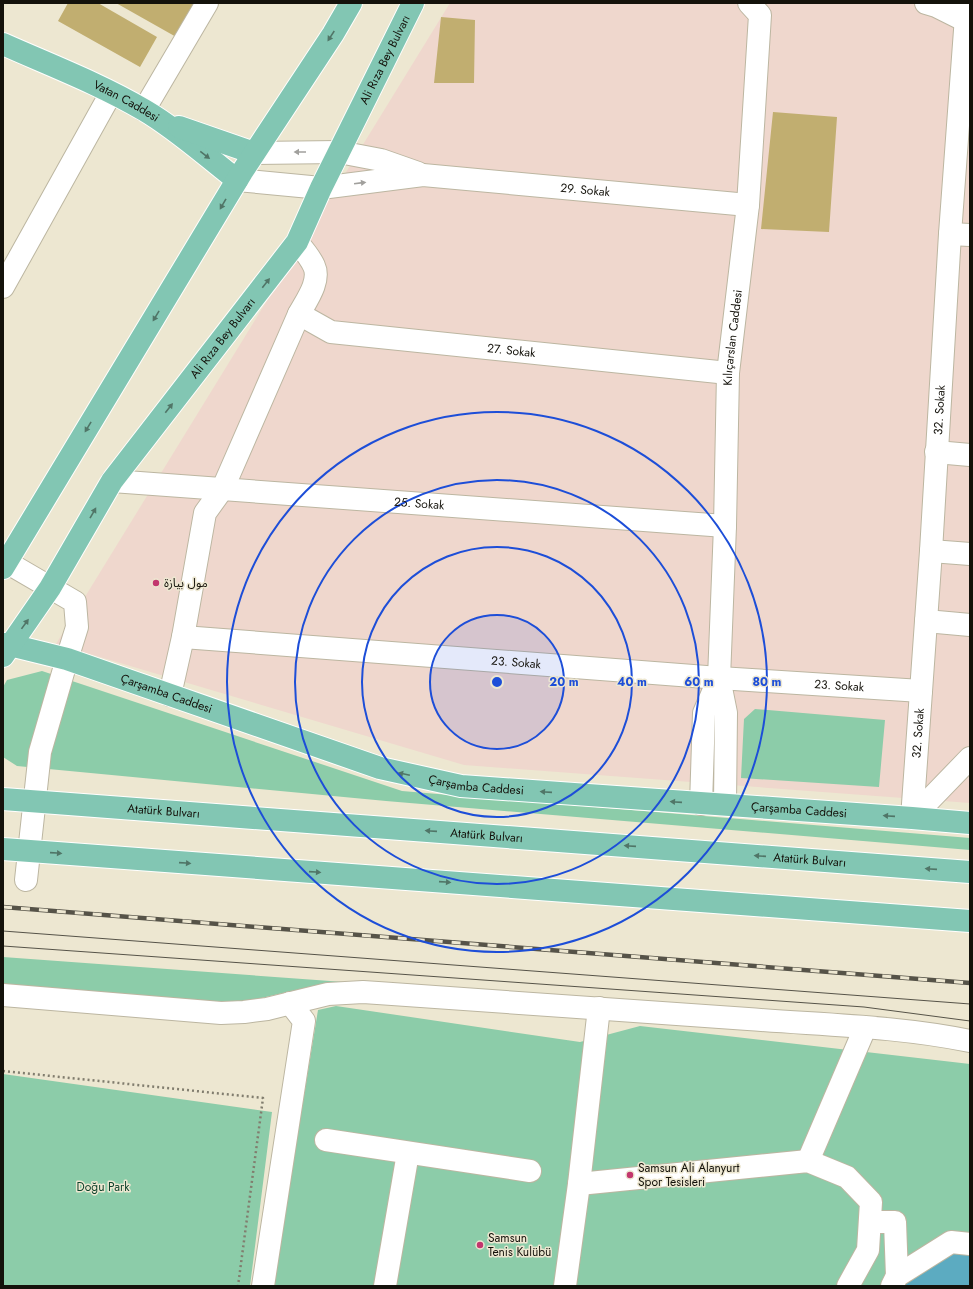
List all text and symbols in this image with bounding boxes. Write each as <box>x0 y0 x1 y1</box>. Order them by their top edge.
street label: Ali Rıza Bey Bulvarı <box>355 12 415 107</box>
one-way arrow <box>327 31 335 41</box>
street label: Vatan Caddesi <box>90 76 163 126</box>
one-way arrow <box>293 149 306 155</box>
one-way arrow <box>199 150 210 159</box>
street label: 29. Sokak <box>560 179 611 201</box>
one-way arrow <box>354 180 366 186</box>
one-way arrow <box>220 199 227 210</box>
one-way arrow <box>262 278 270 289</box>
street label: Kılıçarslan Caddesi <box>719 288 747 386</box>
street label: Ali Rıza Bey Bulvarı <box>186 294 260 382</box>
one-way arrow <box>152 311 160 321</box>
street label: 27. Sokak <box>486 339 537 362</box>
street label: 32. Sokak <box>929 384 950 435</box>
one-way arrow <box>165 402 173 413</box>
one-way arrow <box>85 421 92 433</box>
street label: 25. Sokak <box>393 493 446 514</box>
one-way arrow <box>90 507 97 519</box>
place label: مول بيازة <box>164 574 208 592</box>
marker: مول بيازة <box>151 578 161 588</box>
one-way arrow <box>21 618 29 629</box>
street label: 23. Sokak <box>490 652 542 673</box>
street label: Çarşamba Caddesi <box>118 669 215 718</box>
text: 20 m <box>549 673 579 691</box>
text: 40 m <box>617 673 647 691</box>
text: 60 m <box>684 673 714 691</box>
text: 80 m <box>753 673 782 691</box>
centre of rings <box>490 675 504 689</box>
street label: 23. Sokak <box>814 675 865 696</box>
street label: 32. Sokak <box>907 707 929 759</box>
one-way arrow <box>398 770 410 776</box>
street label: Çarşamba Caddesi <box>427 770 524 799</box>
one-way arrow <box>540 789 552 796</box>
one-way arrow <box>670 798 682 805</box>
street label: Çarşamba Caddesi <box>750 798 848 822</box>
street label: Atatürk Bulvarı <box>127 799 201 823</box>
one-way arrow <box>883 813 895 820</box>
street label: Atatürk Bulvarı <box>450 824 524 847</box>
one-way arrow <box>425 827 437 834</box>
one-way arrow <box>624 843 636 850</box>
street label: Atatürk Bulvarı <box>773 848 847 872</box>
one-way arrow <box>50 850 62 857</box>
one-way arrow <box>754 853 766 860</box>
one-way arrow <box>179 859 192 866</box>
one-way arrow <box>925 866 937 873</box>
one-way arrow <box>309 869 321 876</box>
one-way arrow <box>439 878 451 885</box>
place label: Samsun Ali Alanyurt Spor Tesisleri <box>638 1159 740 1191</box>
marker: Samsun Ali Alanyurt Spor Tesisleri <box>625 1170 635 1180</box>
park label: Doğu Park <box>77 1178 130 1196</box>
place label: Samsun Tenis Kulübü <box>488 1229 551 1261</box>
marker: Samsun Tenis Kulübü <box>475 1240 485 1250</box>

